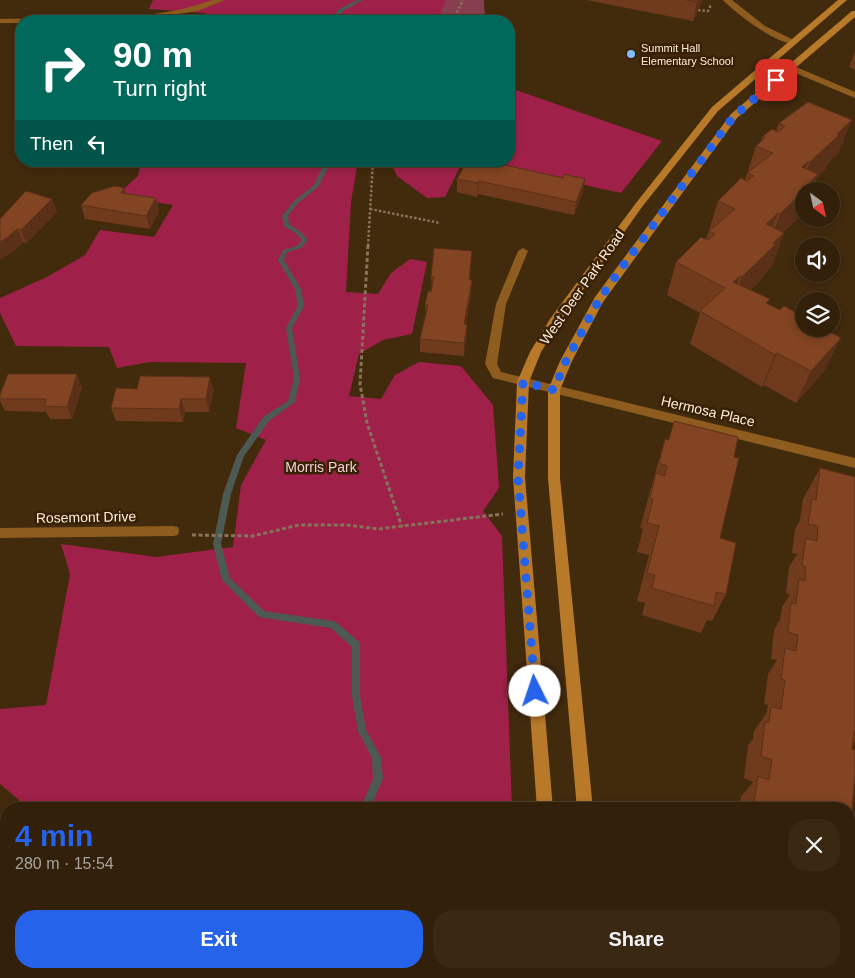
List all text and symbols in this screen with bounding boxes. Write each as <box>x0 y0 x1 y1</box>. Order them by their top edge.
icon: right <box>30 35 95 100</box>
text: 90 m <box>113 35 193 74</box>
place label: Summit Hall Elementary School <box>641 42 733 67</box>
marker: Summit Hall Elementary School <box>625 48 637 60</box>
pin <box>755 59 797 101</box>
icon: arrive <box>762 66 790 94</box>
text: Turn right <box>113 76 206 101</box>
icon: left <box>83 130 111 158</box>
text: Then <box>30 133 73 154</box>
north arrow <box>795 182 840 228</box>
map controls <box>795 182 840 337</box>
street label: West Deer Park Road <box>536 227 628 347</box>
button: sound <box>795 237 840 282</box>
button: layers <box>795 292 840 337</box>
street label: Hermosa Place <box>660 392 757 430</box>
park label: Morris Park <box>285 459 358 475</box>
street label: Rosemont Drive <box>36 508 137 526</box>
position arrow <box>508 664 560 716</box>
text: 4 min <box>15 819 93 852</box>
button: close <box>788 819 840 871</box>
text: 280 m · 15:54 <box>15 855 114 872</box>
button: Exit <box>15 910 423 968</box>
button: Share <box>433 910 840 968</box>

